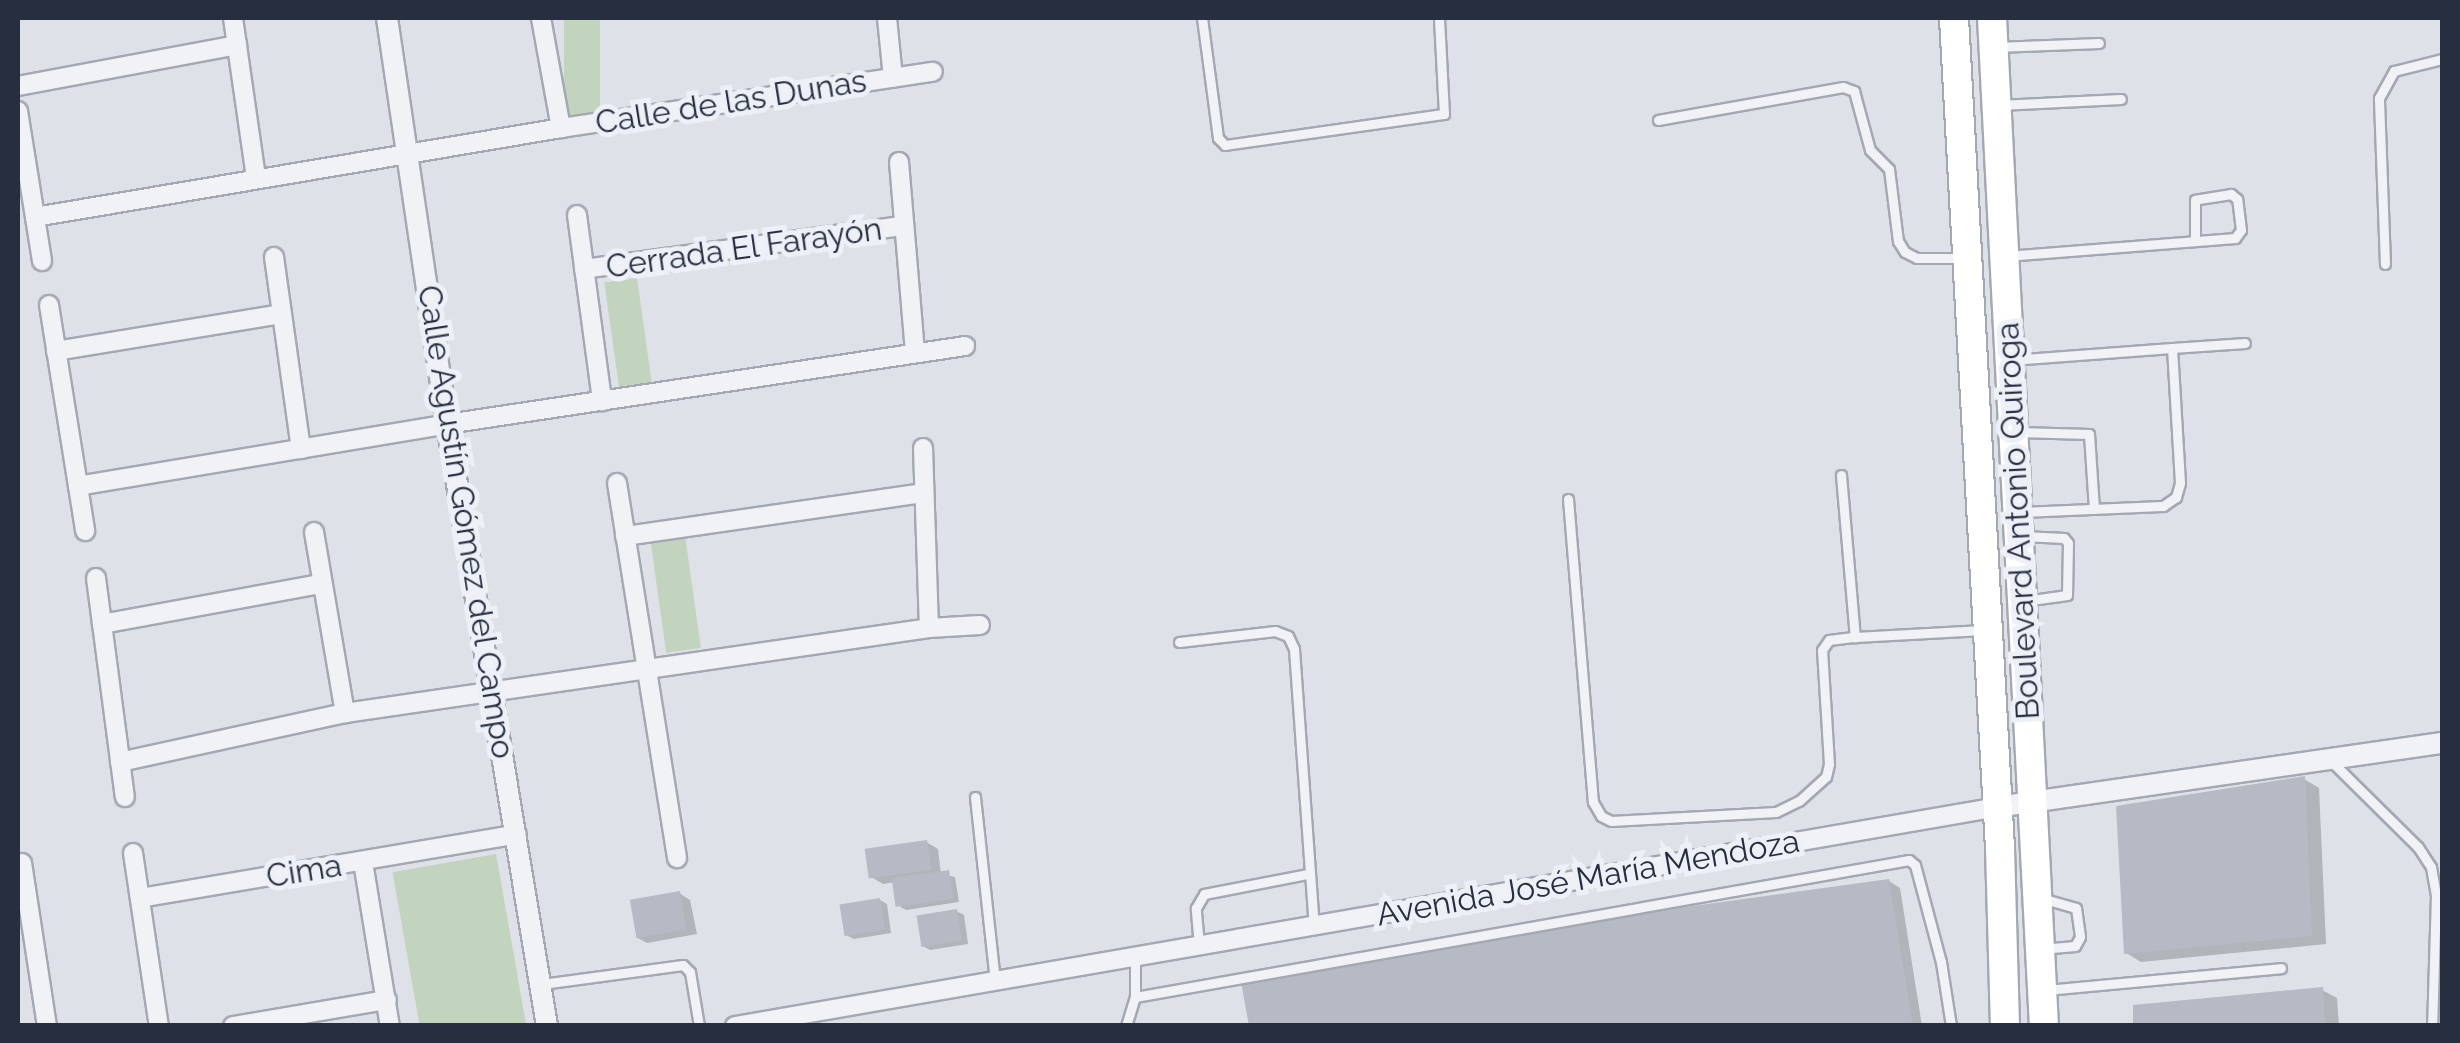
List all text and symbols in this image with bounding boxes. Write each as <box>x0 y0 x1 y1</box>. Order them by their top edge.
street label: Calle de las Dunas <box>593 62 869 142</box>
street label: Cerrada El Farayón <box>603 210 885 286</box>
street label: Calle Agustín Gómez del Campo <box>409 282 523 762</box>
street label: Boulevard Antonio Quiroga <box>1988 321 2048 721</box>
street label: Avenida José María Mendoza <box>1373 822 1803 934</box>
street label: Cima <box>264 846 344 896</box>

